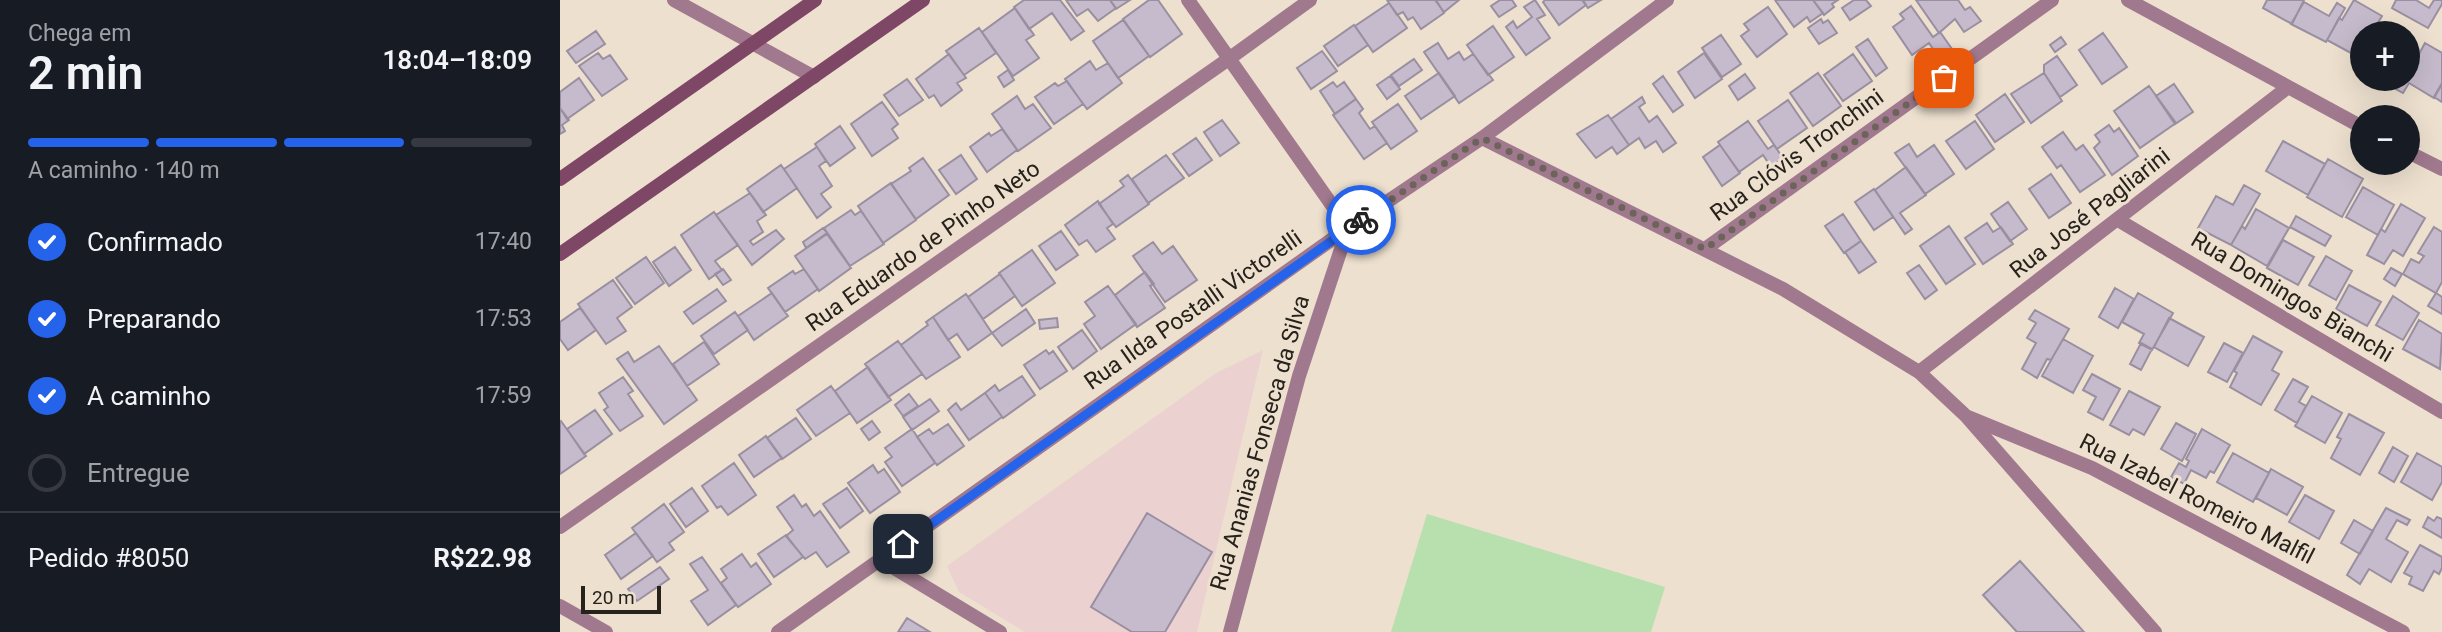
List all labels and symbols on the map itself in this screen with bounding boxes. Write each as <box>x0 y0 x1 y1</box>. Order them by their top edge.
pin <box>1914 48 1974 108</box>
street label: Rua Clóvis Tronchini <box>1705 83 1889 227</box>
street label: Rua José Pagliarini <box>2005 142 2175 284</box>
street label: Rua Eduardo de Pinho Neto <box>801 155 1045 337</box>
courier <box>1326 185 1396 255</box>
street label: Rua Ilda Postalli Victorelli <box>1079 225 1307 395</box>
street label: Rua Domingos Bianchi <box>2186 226 2398 368</box>
street label: Rua Ananias Fonseca da Silva <box>1205 292 1315 594</box>
street label: Rua Izabel Romeiro Malfil <box>2075 428 2319 570</box>
pin <box>873 514 933 574</box>
scale bar <box>581 583 662 615</box>

